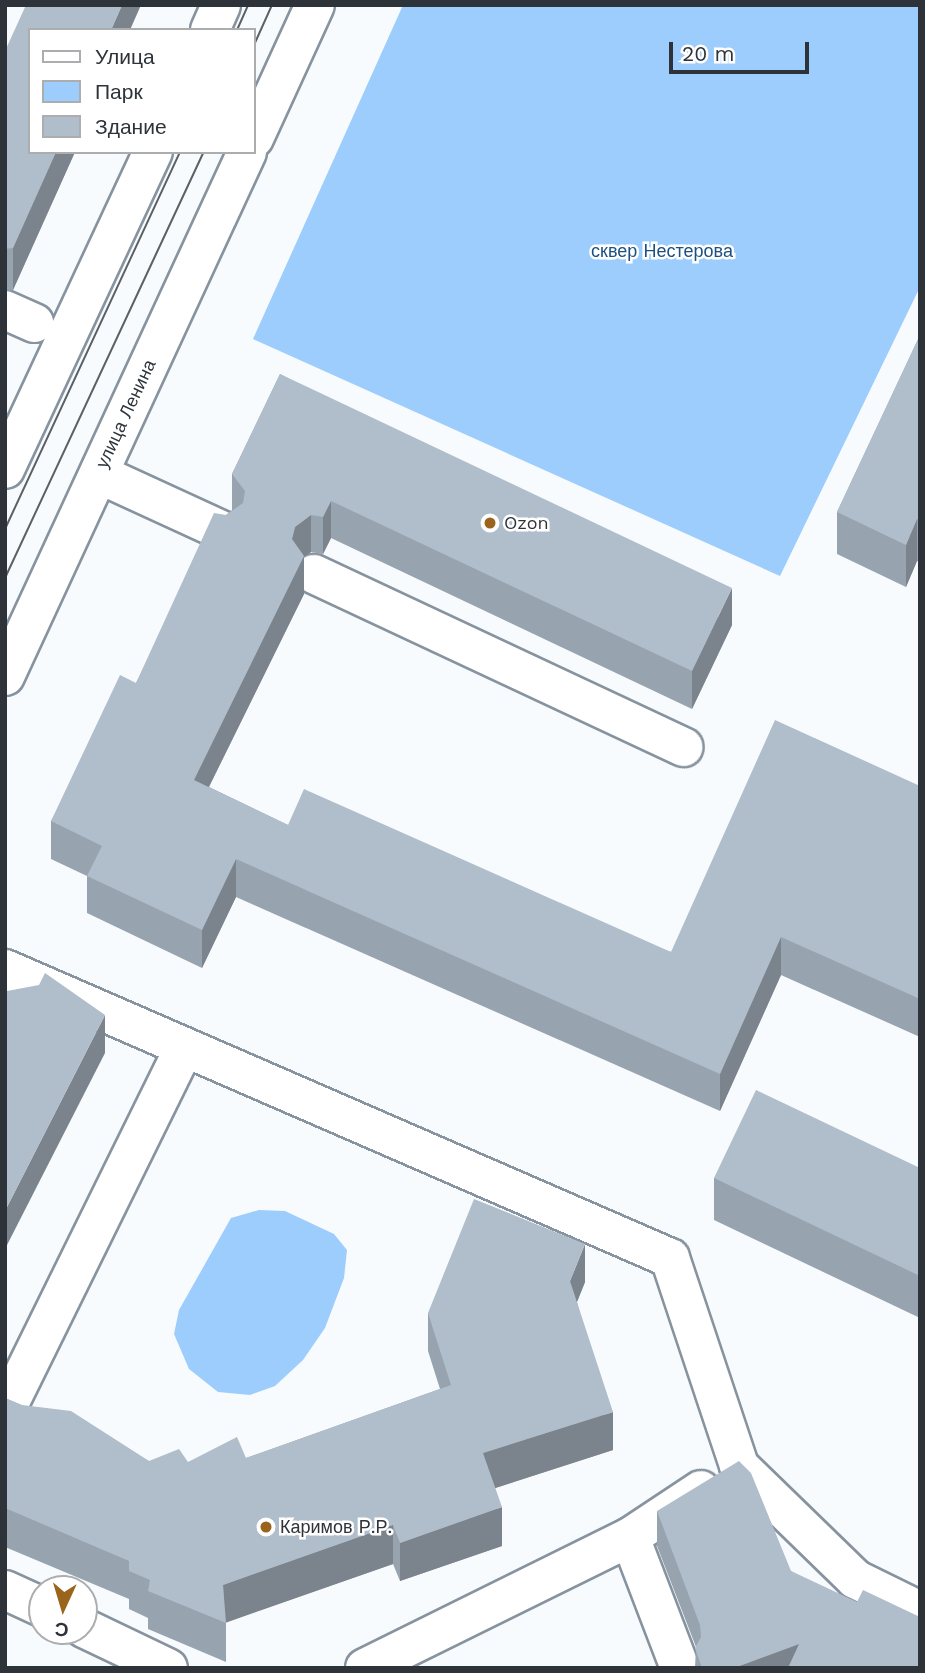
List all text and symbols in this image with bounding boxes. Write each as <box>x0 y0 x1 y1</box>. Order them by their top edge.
legend <box>28 28 256 154</box>
scale bar <box>673 28 813 72</box>
text: 20 m <box>682 41 734 66</box>
text: Улица <box>95 44 155 69</box>
text: Парк <box>95 79 143 104</box>
text: Здание <box>95 114 167 139</box>
park label: сквер Нестерова <box>591 240 733 262</box>
street label: улица Ленина <box>91 356 161 472</box>
place label: Ozon <box>504 512 549 534</box>
marker: Ozon <box>482 515 498 531</box>
place label: Каримов Р.Р. <box>280 1516 392 1538</box>
marker: Каримов Р.Р. <box>258 1519 274 1535</box>
north arrow <box>28 1575 98 1645</box>
text: С <box>54 1618 69 1641</box>

